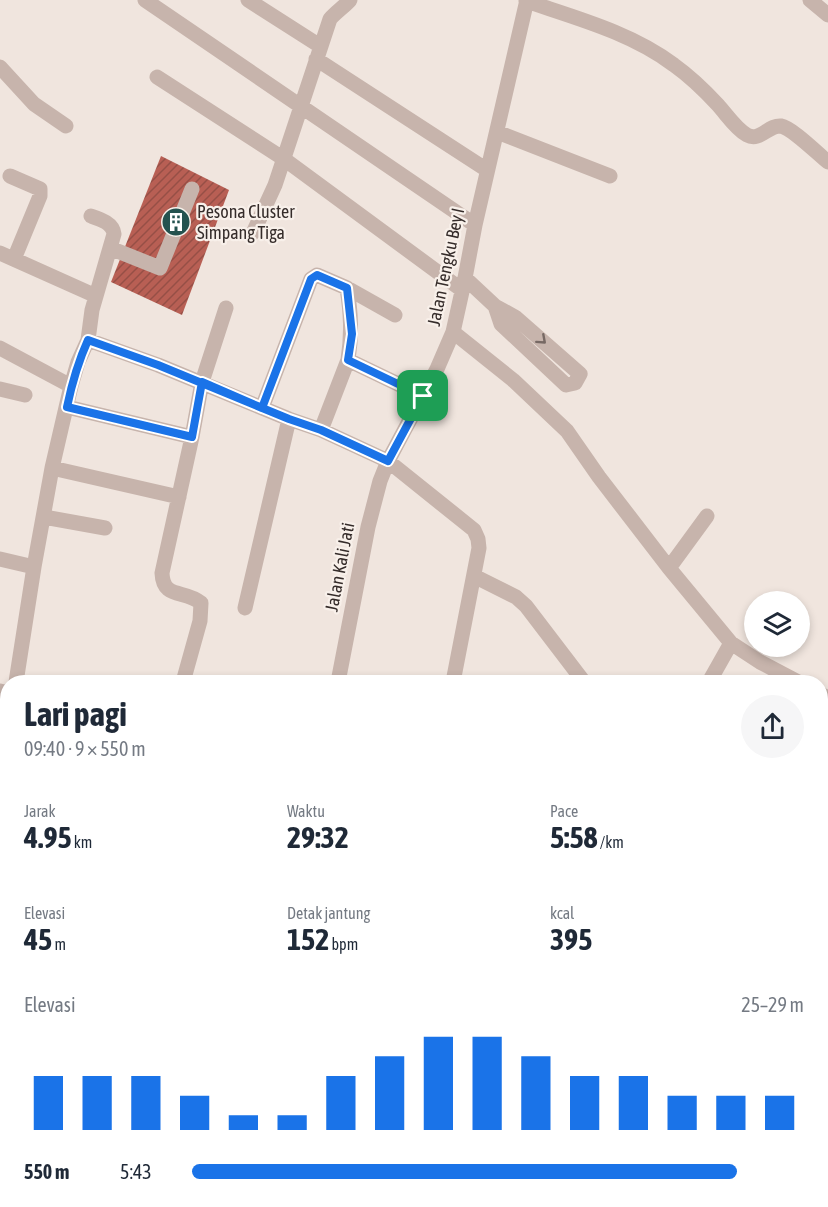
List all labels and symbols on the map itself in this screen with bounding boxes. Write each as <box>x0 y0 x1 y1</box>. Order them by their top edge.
place label: Pesona Cluster Simpang Tiga <box>197 201 295 243</box>
building icon: Pesona Cluster Simpang Tiga <box>160 206 192 238</box>
street label: Jalan Tengku Bey I <box>423 206 468 328</box>
one-way arrow <box>535 333 546 344</box>
pin <box>397 370 448 421</box>
street label: Jalan Kali Jati <box>321 521 358 613</box>

